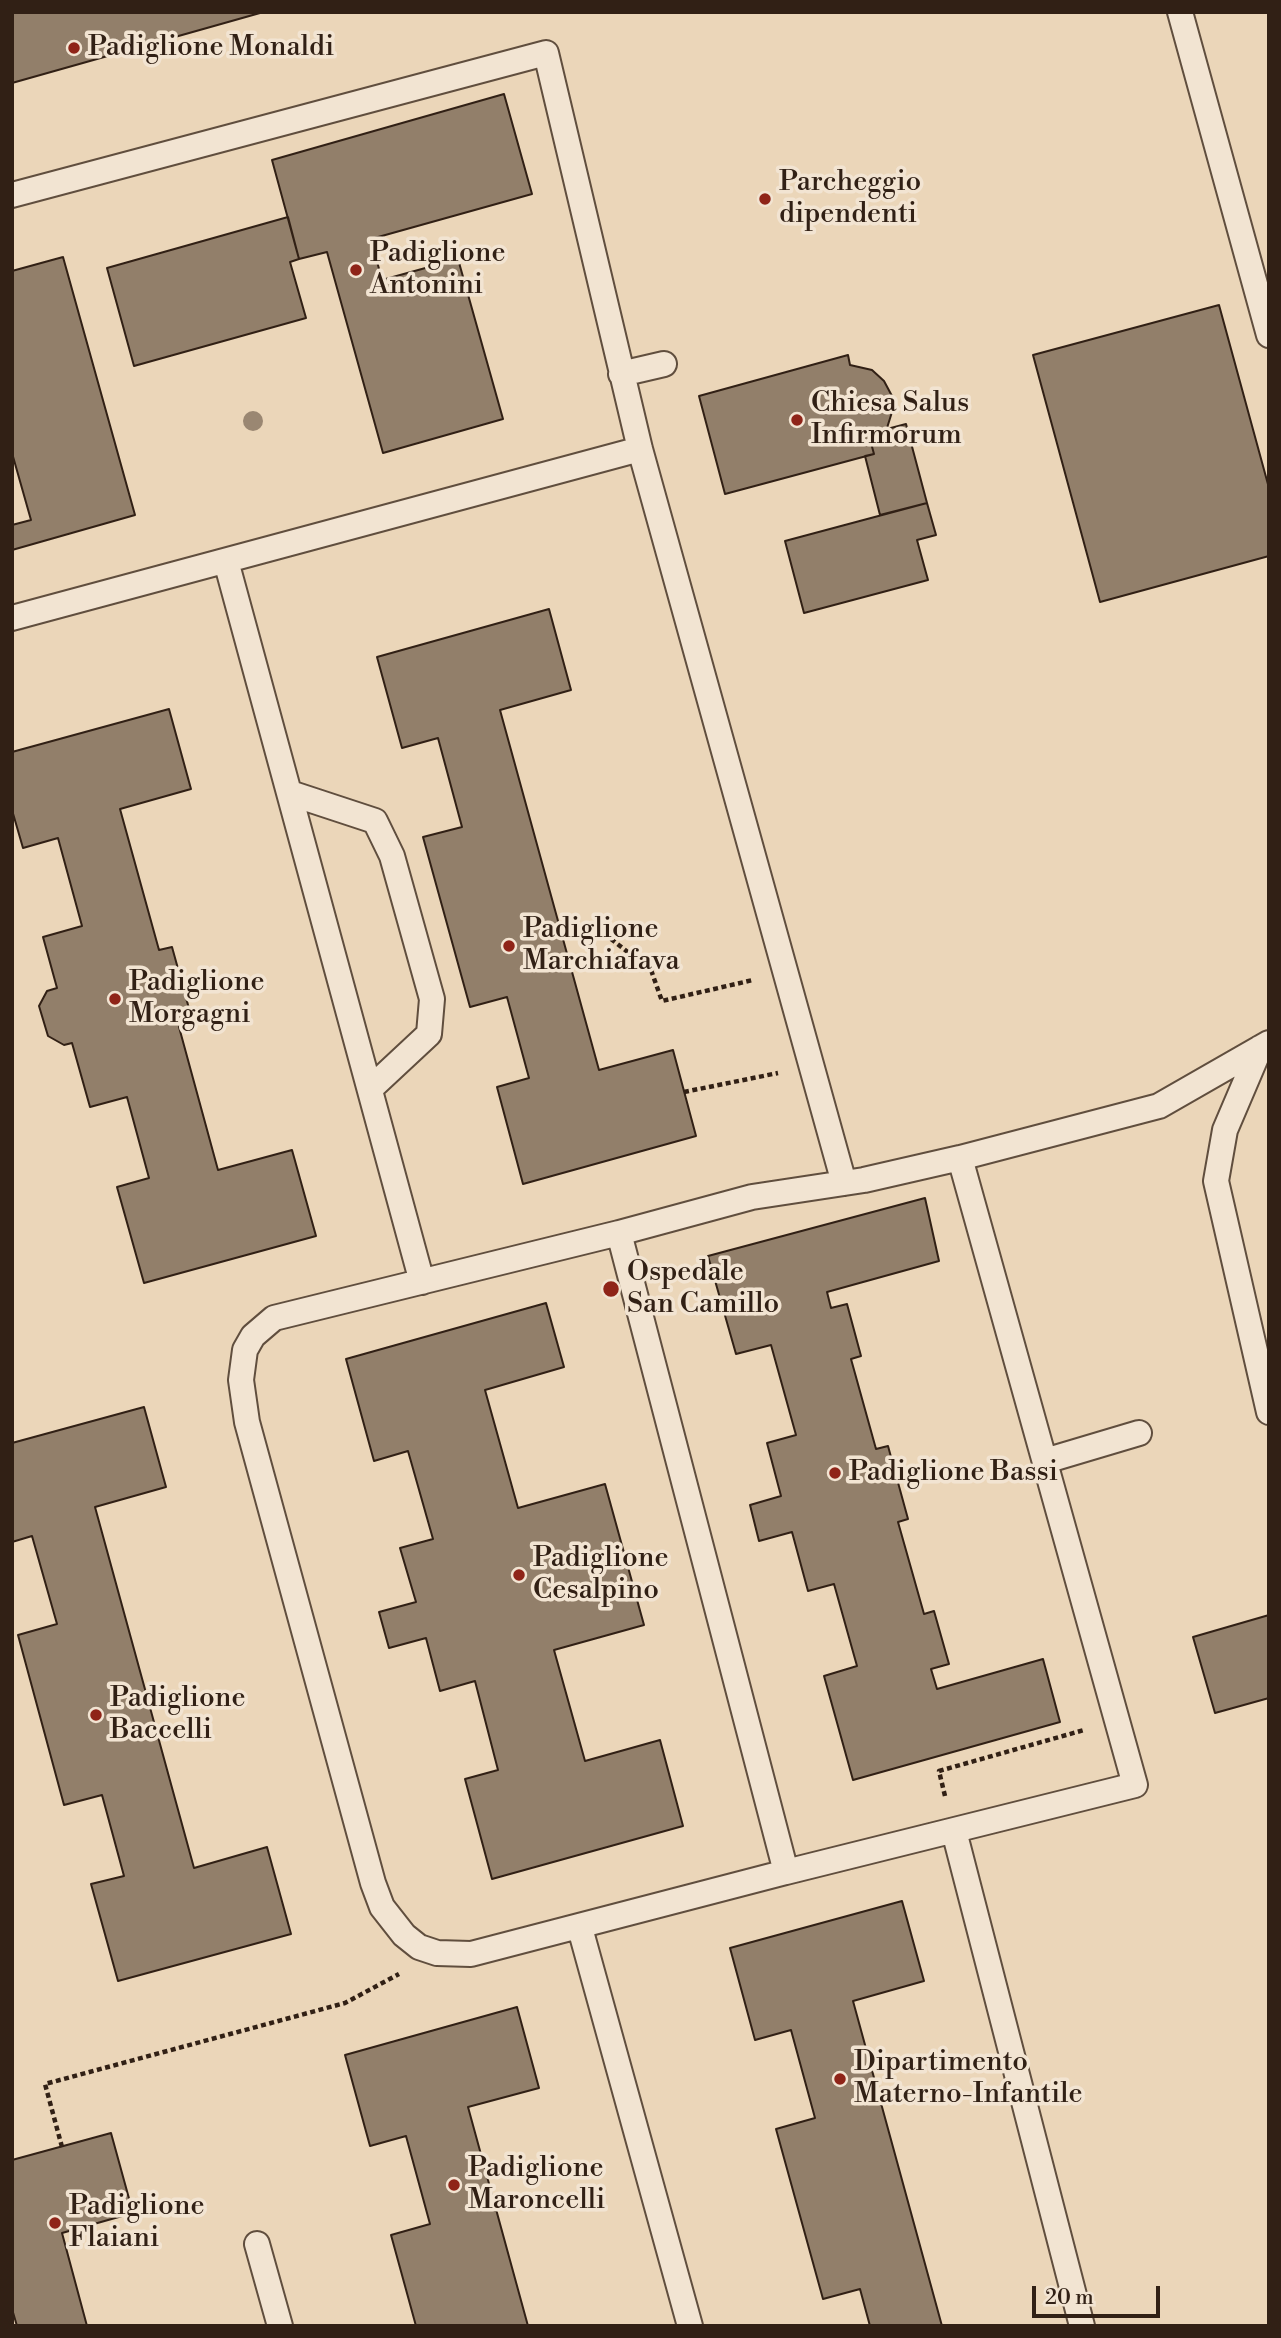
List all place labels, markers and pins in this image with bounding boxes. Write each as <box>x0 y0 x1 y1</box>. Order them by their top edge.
place label: Padiglione Monaldi <box>88 31 334 65</box>
marker: Padiglione Monaldi <box>66 40 82 56</box>
place label: Parcheggio dipendenti <box>779 166 921 232</box>
marker: Parcheggio dipendenti <box>757 191 773 207</box>
place label: Padiglione Antonini <box>370 237 506 303</box>
marker: Padiglione Antonini <box>348 262 364 278</box>
place label: Chiesa Salus Infirmorum <box>811 387 969 453</box>
marker: Chiesa Salus Infirmorum <box>789 412 805 428</box>
place label: Padiglione Marchiafava <box>523 913 680 979</box>
marker: Padiglione Marchiafava <box>501 938 517 954</box>
place label: Padiglione Morgagni <box>129 966 265 1032</box>
marker: Padiglione Morgagni <box>107 991 123 1007</box>
place label: Ospedale San Camillo <box>627 1256 779 1322</box>
marker: Ospedale San Camillo <box>601 1279 621 1299</box>
place label: Padiglione Bassi <box>849 1456 1058 1490</box>
marker: Padiglione Bassi <box>827 1465 843 1481</box>
place label: Padiglione Cesalpino <box>533 1542 669 1608</box>
marker: Padiglione Cesalpino <box>511 1567 527 1583</box>
place label: Padiglione Baccelli <box>110 1682 246 1748</box>
marker: Padiglione Baccelli <box>88 1707 104 1723</box>
place label: Dipartimento Materno-Infantile <box>854 2046 1083 2112</box>
marker: Dipartimento Materno-Infantile <box>832 2071 848 2087</box>
place label: Padiglione Maroncelli <box>468 2152 605 2218</box>
marker: Padiglione Maroncelli <box>446 2177 462 2193</box>
place label: Padiglione Flaiani <box>69 2190 205 2256</box>
marker: Padiglione Flaiani <box>47 2215 63 2231</box>

